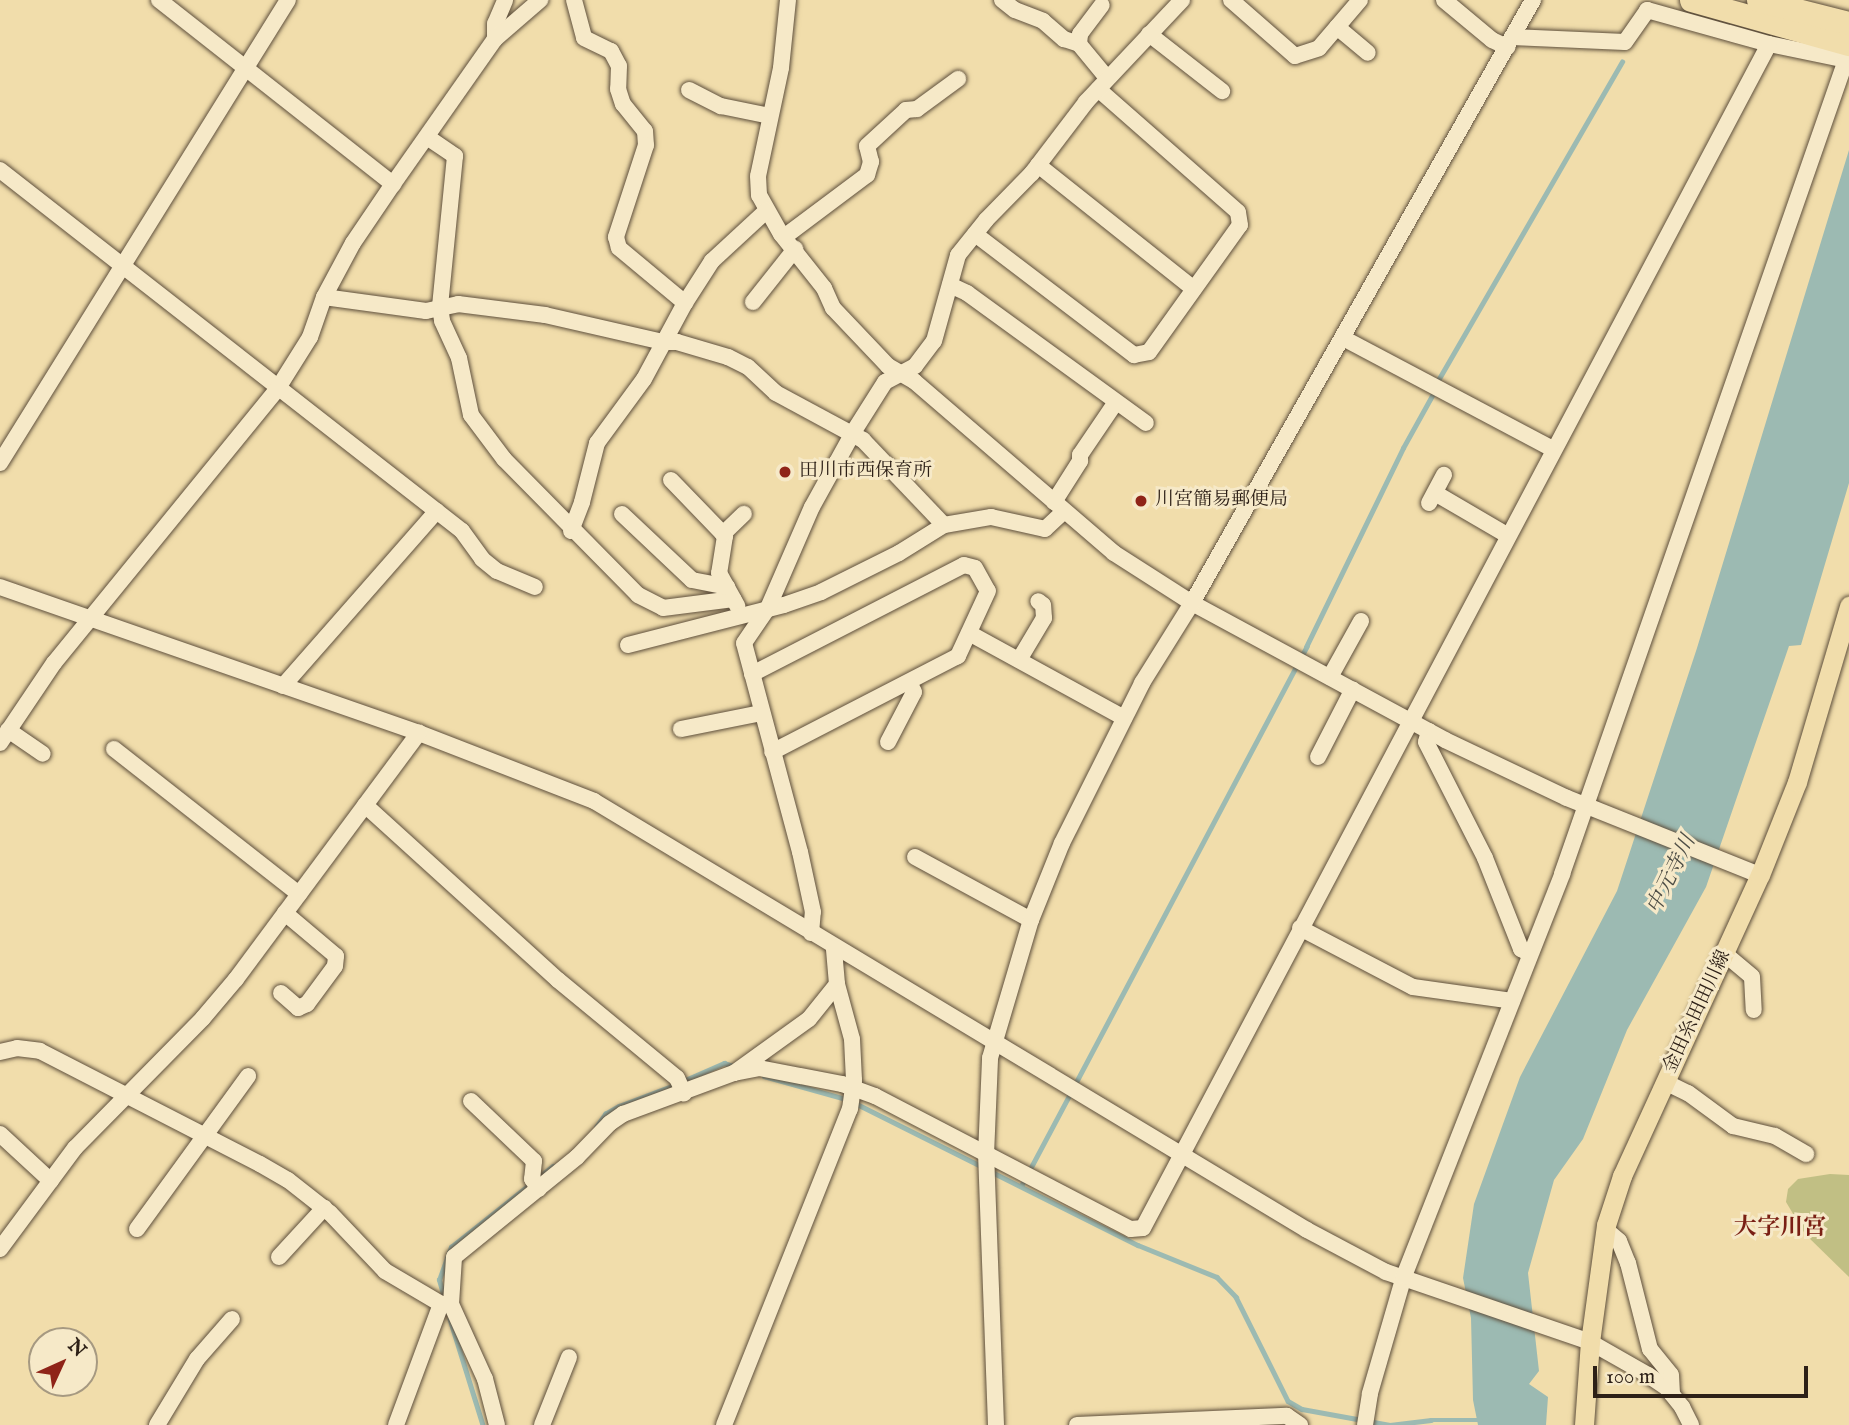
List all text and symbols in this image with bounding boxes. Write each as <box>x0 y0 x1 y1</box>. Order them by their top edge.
place label: 田川市西保育所 <box>799 461 932 483</box>
marker: 田川市西保育所 <box>777 464 793 480</box>
place label: 川宮簡易郵便局 <box>1155 490 1288 512</box>
marker: 川宮簡易郵便局 <box>1133 493 1149 509</box>
water label: 中元寺川 <box>1642 832 1702 918</box>
street label: 金田糸田田川線 <box>1660 947 1736 1077</box>
district label: 大字川宮 <box>1734 1214 1826 1242</box>
north arrow <box>28 1327 98 1397</box>
text: N <box>62 1334 91 1363</box>
scale bar <box>1597 1352 1812 1396</box>
text: 100 m <box>1606 1364 1655 1391</box>

